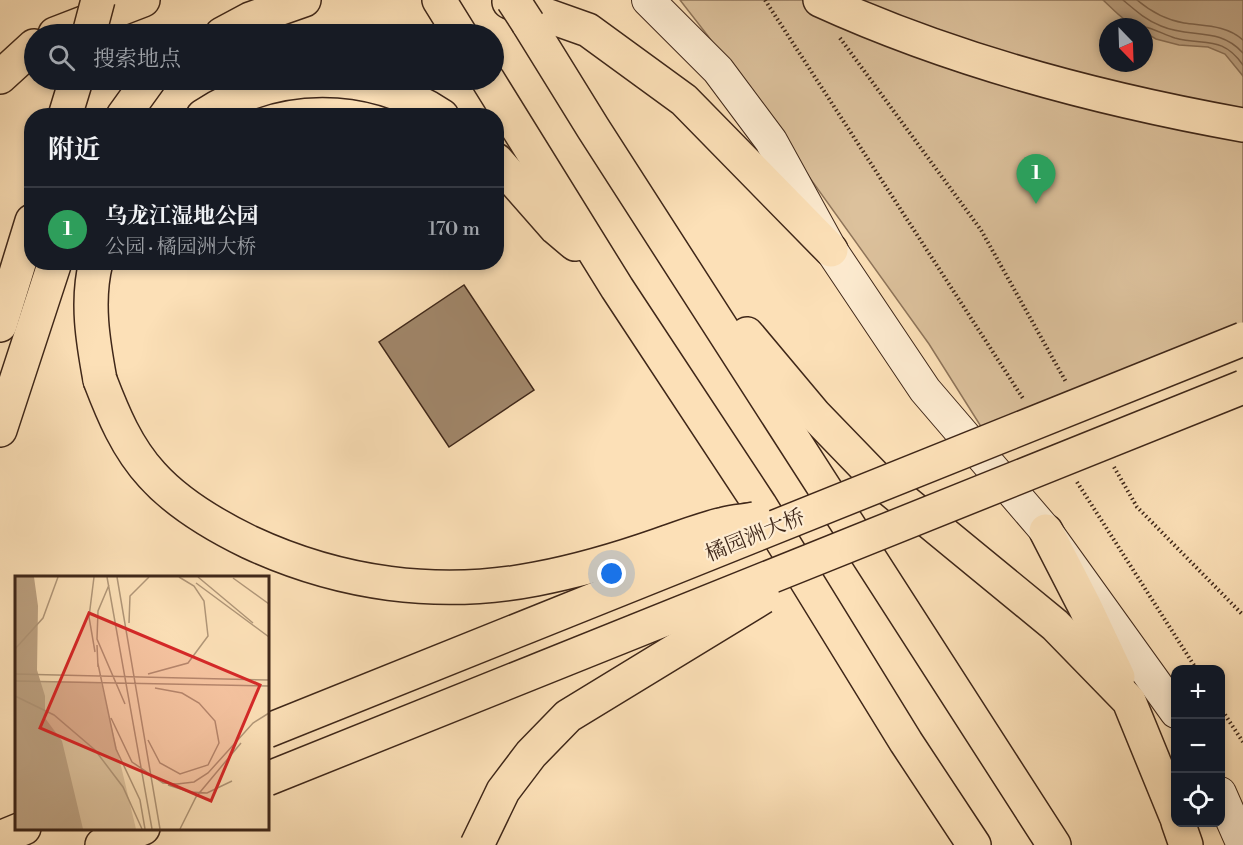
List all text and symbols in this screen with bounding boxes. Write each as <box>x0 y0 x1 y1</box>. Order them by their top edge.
north arrow <box>1099 18 1153 72</box>
search box <box>24 24 504 90</box>
icon: search <box>45 41 78 74</box>
text: 搜索地点 <box>93 46 181 73</box>
text: 附近 <box>48 134 100 166</box>
pin: 1 <box>1016 154 1056 204</box>
text: 乌龙江湿地公园 <box>105 203 259 230</box>
text: 1 <box>63 217 72 242</box>
text: 170 m <box>428 217 480 242</box>
text: 公园 · 橘园洲大桥 <box>105 235 257 260</box>
street label: 橘园洲大桥 <box>702 504 809 568</box>
your location <box>597 559 626 588</box>
inset map <box>15 576 268 830</box>
map controls <box>1171 665 1225 827</box>
button: + <box>1171 665 1225 719</box>
button: − <box>1171 719 1225 773</box>
button: locate <box>1171 773 1225 827</box>

